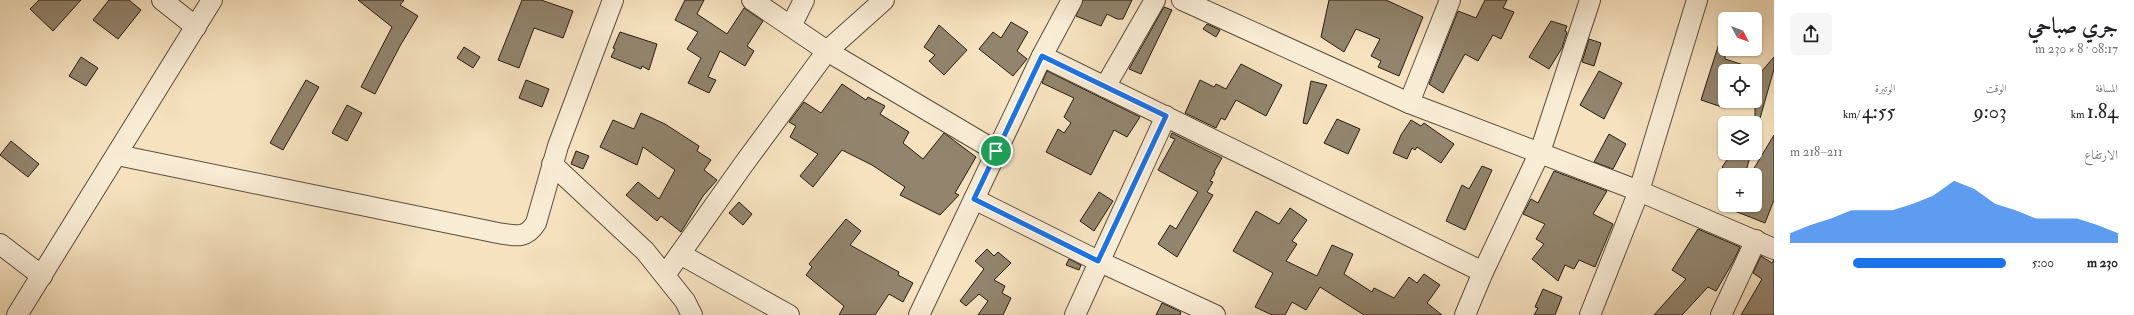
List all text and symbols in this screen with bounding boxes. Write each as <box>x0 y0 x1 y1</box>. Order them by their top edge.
north arrow <box>1718 12 1762 56</box>
map controls <box>1718 12 1762 212</box>
text: جري صباحي <box>2027 12 2118 40</box>
button: share <box>1790 13 1832 55</box>
text: 08:17 · 8 × 230 m <box>2035 41 2118 57</box>
button: locate <box>1718 64 1762 108</box>
text: الوتيرة <box>1875 82 1895 95</box>
text: الوقت <box>1986 82 2007 95</box>
text: المسافة <box>2096 82 2118 95</box>
text: 4:55 <box>1862 99 1895 124</box>
text: 9:03 <box>1974 99 2007 124</box>
text: 1.84 <box>2087 99 2118 124</box>
text: /km <box>1843 108 1862 121</box>
text: km <box>2071 108 2087 121</box>
button: layers <box>1718 116 1762 160</box>
pin <box>979 134 1013 168</box>
icon: arrive <box>985 140 1007 162</box>
text: 211–218 m <box>1790 144 1843 160</box>
text: الارتفاع <box>2084 147 2118 163</box>
button: + <box>1718 168 1762 212</box>
text: 5:00 <box>2032 255 2054 271</box>
text: 230 m <box>2087 255 2118 271</box>

